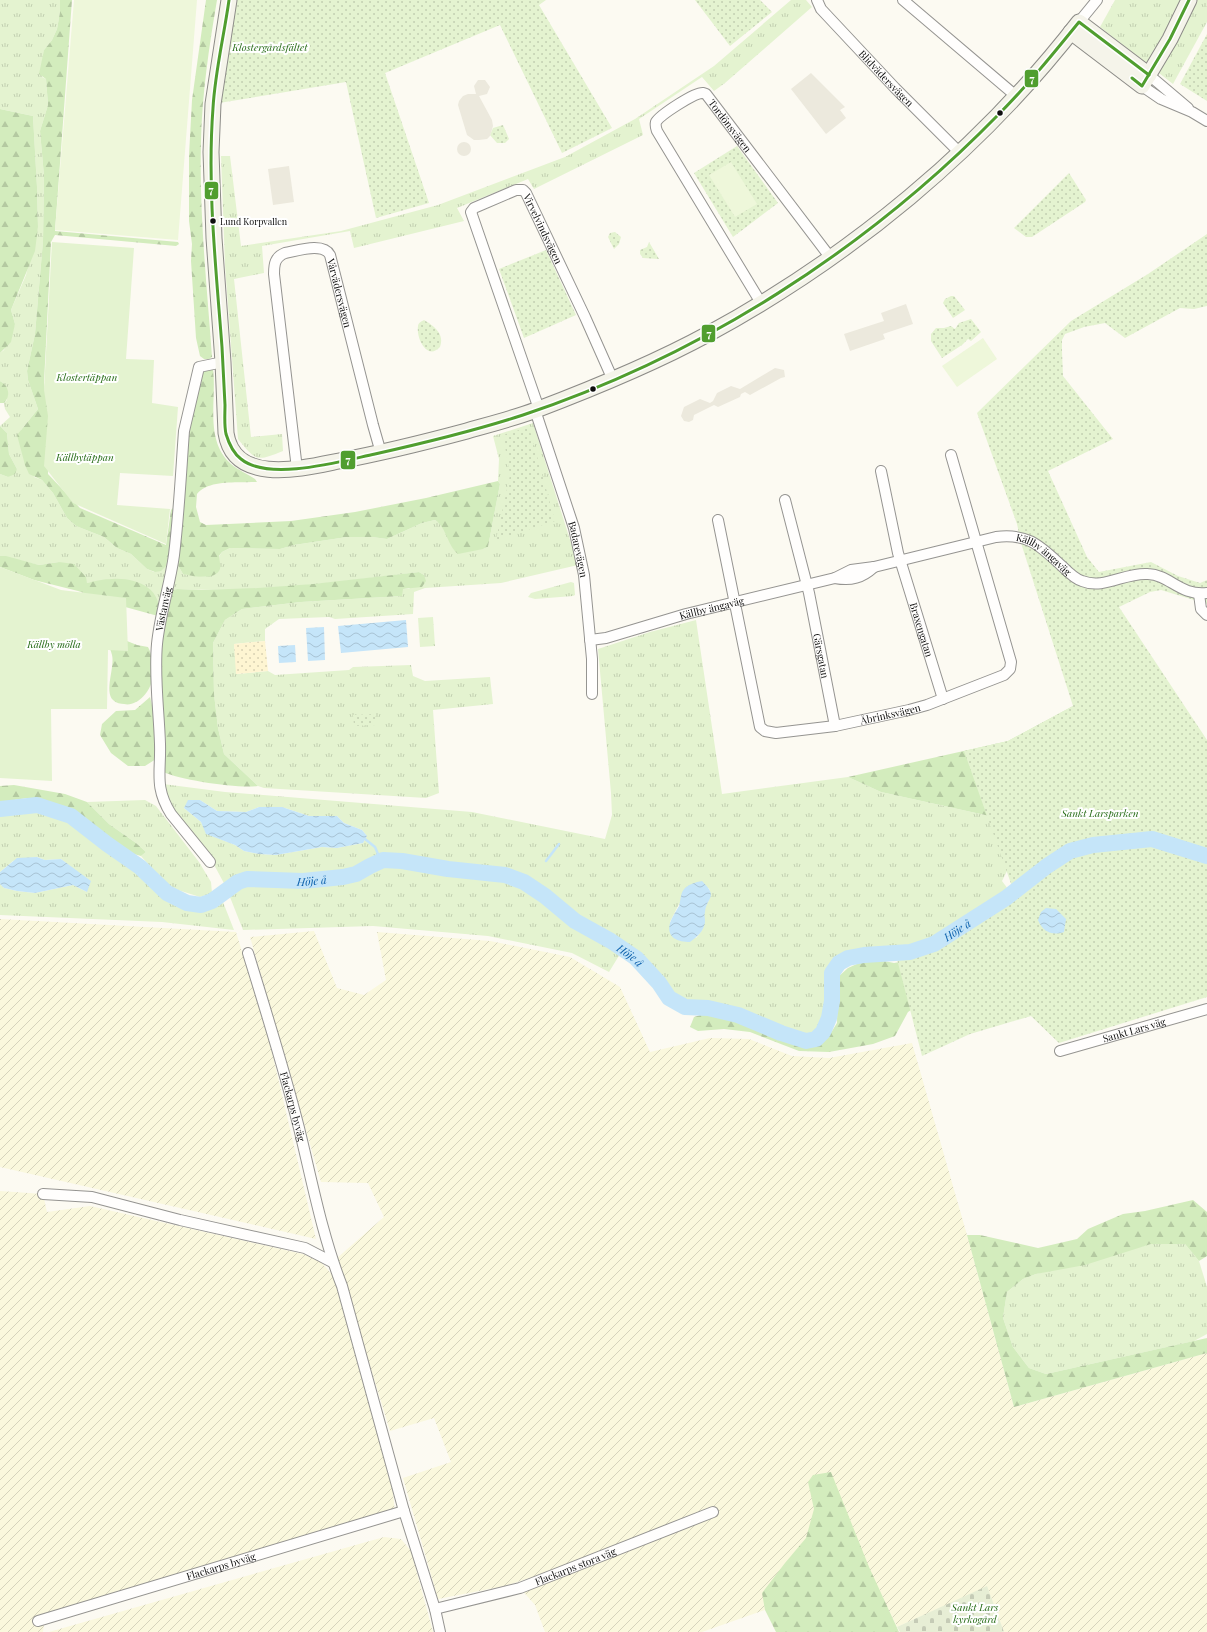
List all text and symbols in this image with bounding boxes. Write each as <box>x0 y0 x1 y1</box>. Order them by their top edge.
park label: Klostergårdsfältet <box>231 40 308 54</box>
street label: Blidvädersvägen <box>856 47 917 110</box>
line badge: 7 <box>1024 69 1039 88</box>
text: 7 <box>1029 71 1035 86</box>
street label: Tordönsvägen <box>705 96 755 155</box>
unlabelled marker <box>995 108 1005 118</box>
line badge: 7 <box>204 181 219 200</box>
text: 7 <box>208 182 214 197</box>
street label: Virvelvindsvägen <box>520 190 566 266</box>
place label: Lund Korpvallen <box>220 215 288 227</box>
marker: Lund Korpvallen <box>208 216 218 226</box>
street label: Vårvädersvägen <box>324 256 355 329</box>
line badge: 7 <box>701 324 716 343</box>
text: 7 <box>706 326 712 341</box>
park label: Klostertäppan <box>56 370 118 384</box>
unlabelled marker <box>588 384 598 394</box>
park label: Källbytäppan <box>55 450 114 464</box>
line badge: 7 <box>340 450 356 470</box>
text: 7 <box>345 452 351 467</box>
street label: Badarevägen <box>565 519 591 579</box>
street label: Källby ängaväg <box>1015 530 1075 579</box>
street label: Västanväg <box>152 585 175 633</box>
street label: Källby ängaväg <box>678 593 746 623</box>
street label: Braxengatan <box>907 601 937 659</box>
street label: Gärsgatan <box>810 632 833 679</box>
park label: Källby mölla <box>26 637 81 651</box>
street label: Åbrinksvägen <box>858 700 922 728</box>
park label: Sankt Larsparken <box>1060 806 1139 820</box>
water label: Höje å <box>296 871 328 889</box>
water label: Höje å <box>939 915 974 944</box>
water label: Höje å <box>614 939 648 970</box>
street label: Sankt Lars väg <box>1101 1014 1168 1045</box>
street label: Flackarps byväg <box>277 1070 309 1143</box>
street label: Flackarps stora väg <box>533 1544 619 1589</box>
street label: Flackarps byväg <box>185 1549 258 1583</box>
park label: Sankt Lars kyrkogård <box>951 1600 999 1626</box>

